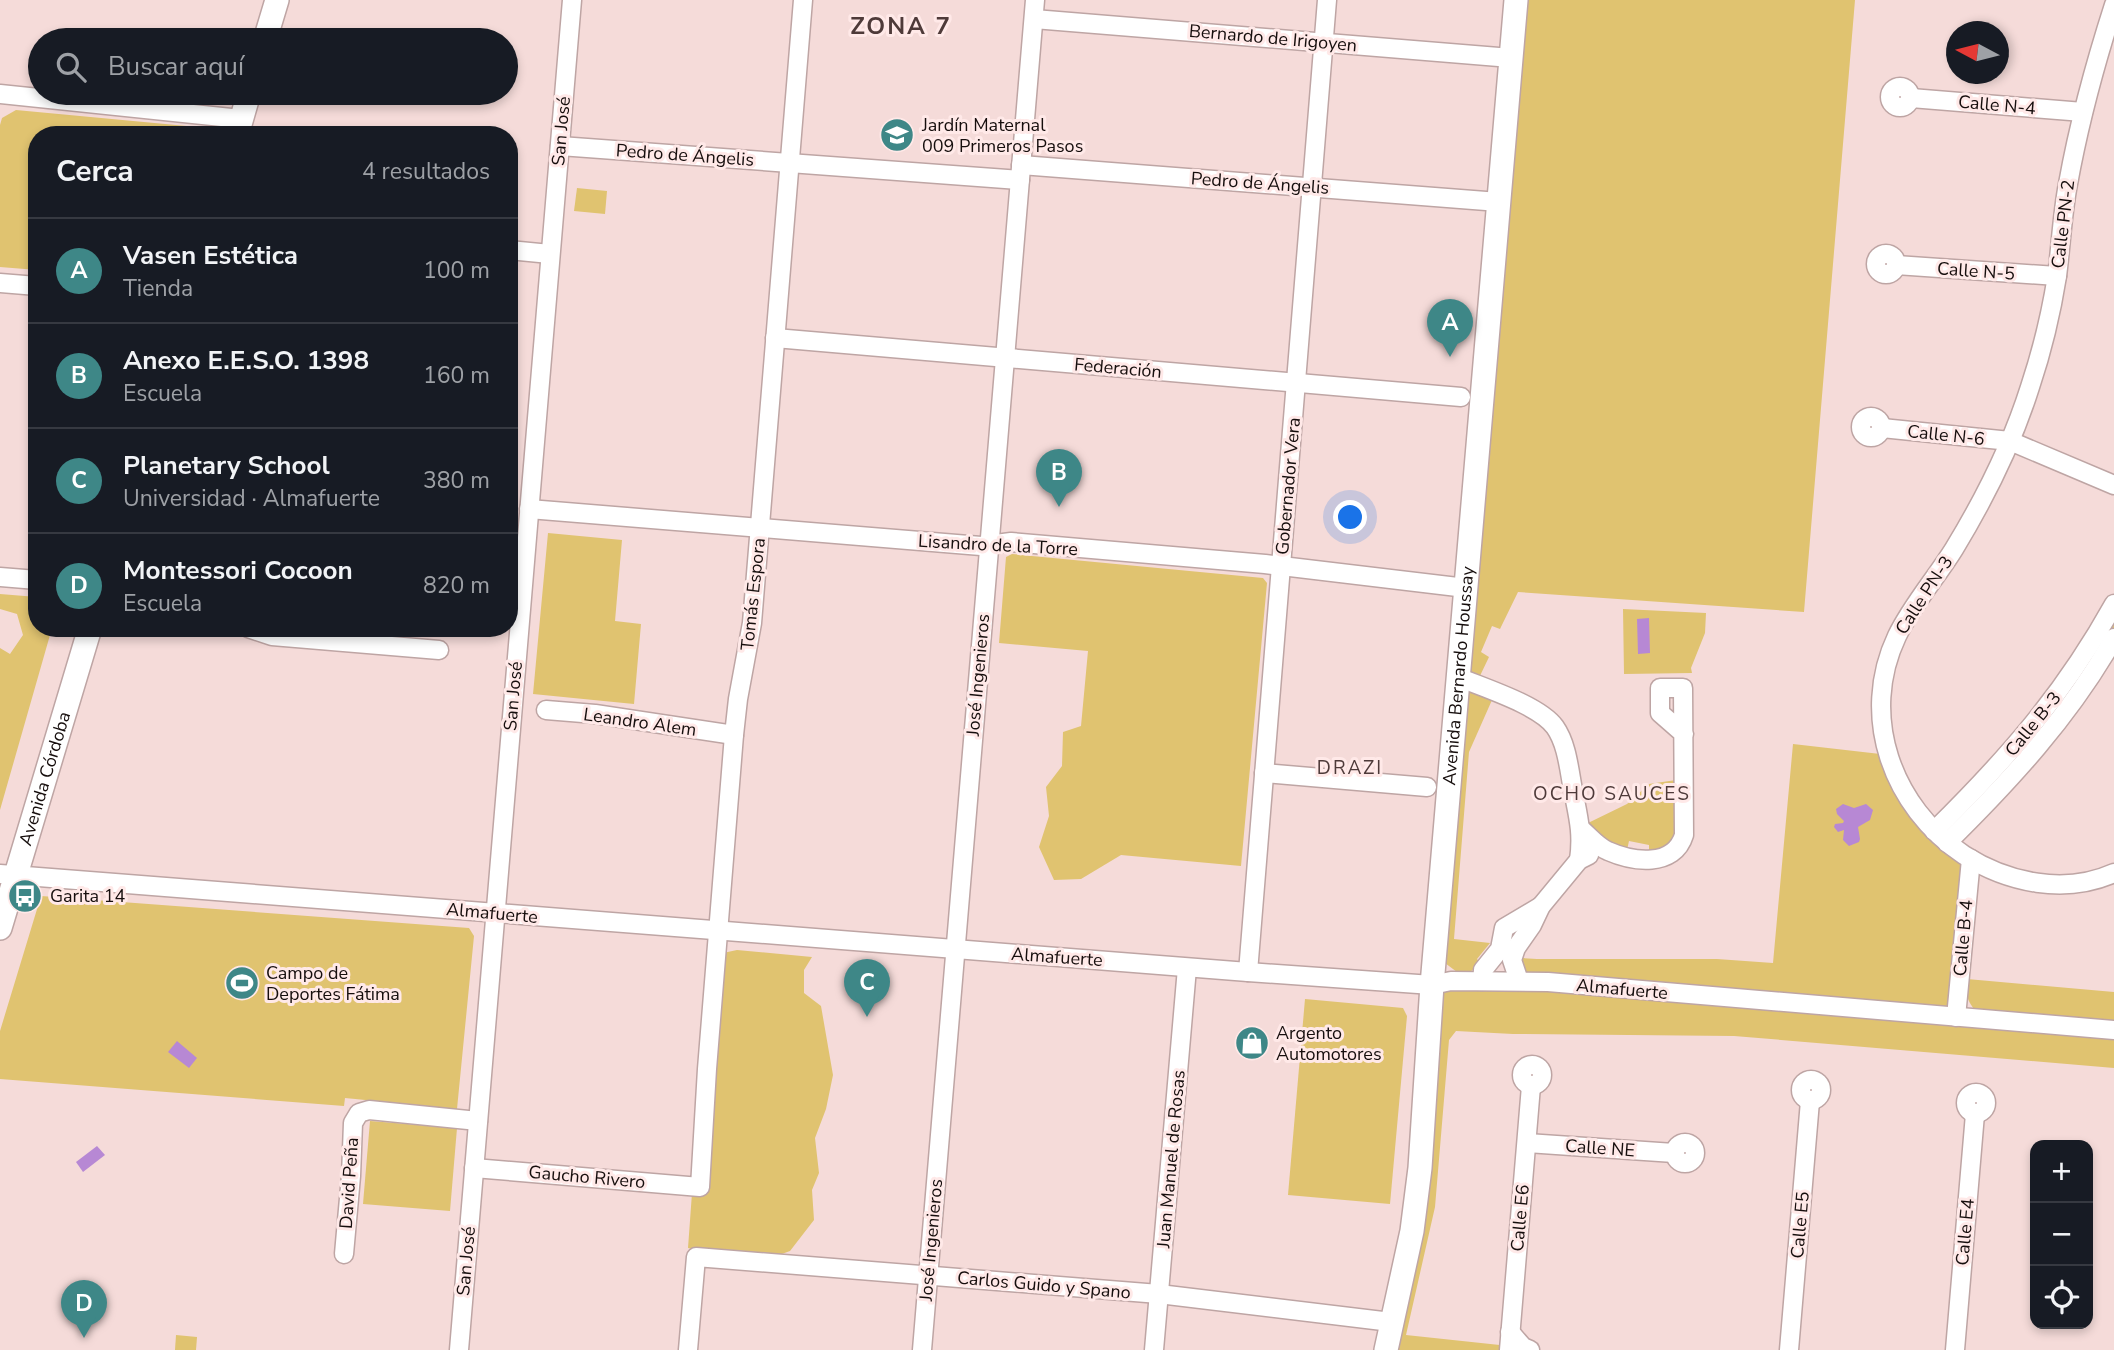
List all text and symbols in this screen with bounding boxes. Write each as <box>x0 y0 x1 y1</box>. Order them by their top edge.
district label: ZONA 7 <box>850 10 952 42</box>
street label: Bernardo de Irigoyen <box>1188 19 1358 57</box>
north arrow <box>1946 21 2009 84</box>
search box <box>28 28 518 105</box>
icon: search <box>52 48 90 86</box>
text: Buscar aquí <box>108 49 244 84</box>
street label: Calle N-4 <box>1957 90 2037 120</box>
street label: San José <box>546 95 576 167</box>
place label: Jardín Maternal 009 Primeros Pasos <box>921 113 1083 158</box>
school or university icon: Jardín Maternal 009 Primeros Pasos <box>878 116 916 154</box>
street label: Pedro de Ángelis <box>615 138 755 172</box>
text: Cerca <box>56 151 134 192</box>
text: 4 resultados <box>362 156 490 187</box>
street label: Pedro de Ángelis <box>1190 166 1330 200</box>
street label: Calle PN-2 <box>2046 178 2080 270</box>
text: Vasen Estética <box>123 238 298 273</box>
text: A <box>70 255 88 286</box>
text: 100 m <box>423 255 490 286</box>
street label: Calle N-5 <box>1936 256 2016 286</box>
text: Tienda <box>123 273 193 304</box>
pin: A <box>1427 299 1473 357</box>
text: Anexo E.E.S.O. 1398 <box>123 343 369 378</box>
street label: Federación <box>1073 352 1163 384</box>
text: B <box>71 360 87 391</box>
text: 160 m <box>423 360 490 391</box>
text: Escuela <box>123 378 202 409</box>
street label: Gobernador Vera <box>1270 416 1306 556</box>
street label: Calle N-6 <box>1906 419 1986 451</box>
text: Planetary School <box>123 448 330 483</box>
pin: B <box>1036 449 1082 507</box>
text: C <box>71 465 87 496</box>
text: 380 m <box>423 465 490 496</box>
text: Universidad · Almafuerte <box>123 483 380 514</box>
your location <box>1333 500 1367 534</box>
street label: Lisandro de la Torre <box>918 529 1078 561</box>
street label: Tomás Espora <box>735 536 771 652</box>
street label: Calle PN-3 <box>1890 551 1958 639</box>
text: Montessori Cocoon <box>123 553 353 588</box>
street label: Avenida Bernardo Houssay <box>1437 565 1480 786</box>
text: D <box>70 570 88 601</box>
text: 820 m <box>423 570 490 601</box>
text: Escuela <box>123 588 202 619</box>
street label: José Ingenieros <box>961 613 995 738</box>
street label: San José <box>498 660 528 732</box>
street label: Calle B-3 <box>2000 687 2066 761</box>
street label: Leandro Alem <box>582 702 698 742</box>
street label: Avenida Córdoba <box>13 709 76 849</box>
district label: DRAZI <box>1317 755 1383 781</box>
district label: OCHO SAUCES <box>1533 781 1691 807</box>
bus stop icon: Garita 14 <box>6 877 44 915</box>
place label: Garita 14 <box>50 884 125 908</box>
street label: Almafuerte <box>445 897 539 929</box>
street label: Calle B-4 <box>1948 899 1978 977</box>
street label: Almafuerte <box>1010 942 1104 972</box>
pin: C <box>844 959 890 1017</box>
place label: Campo de Deportes Fátima <box>266 961 400 1006</box>
sports icon: Campo de Deportes Fátima <box>223 964 261 1002</box>
street label: Almafuerte <box>1575 973 1669 1005</box>
place label: Argento Automotores <box>1276 1021 1382 1066</box>
shop icon: Argento Automotores <box>1233 1024 1271 1062</box>
street label: Juan Manuel de Rosas <box>1151 1069 1191 1250</box>
street label: Calle NE <box>1564 1134 1636 1162</box>
street label: David Peña <box>334 1136 364 1230</box>
map controls <box>2030 1140 2093 1329</box>
button: + <box>2030 1140 2093 1203</box>
street label: Gaucho Rivero <box>528 1160 646 1194</box>
street label: José Ingenieros <box>914 1178 948 1303</box>
street label: Calle E6 <box>1505 1183 1535 1253</box>
street label: Calle E5 <box>1785 1190 1815 1260</box>
street label: Calle E4 <box>1950 1197 1980 1267</box>
button: − <box>2030 1203 2093 1266</box>
street label: San José <box>451 1225 481 1297</box>
street label: Carlos Guido y Spano <box>956 1265 1132 1305</box>
button: locate <box>2030 1266 2093 1329</box>
pin: D <box>61 1280 107 1338</box>

